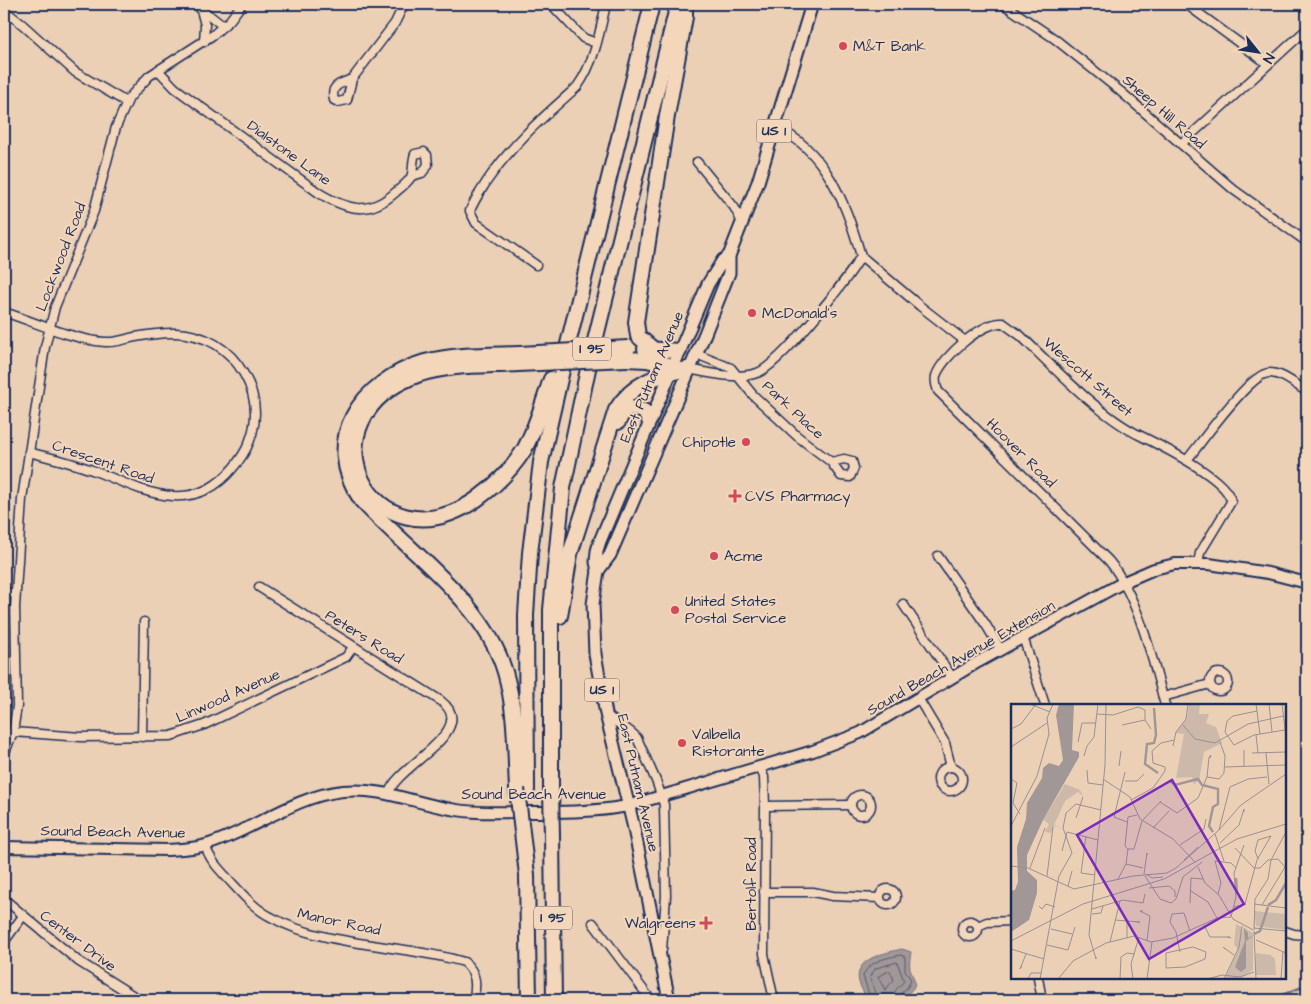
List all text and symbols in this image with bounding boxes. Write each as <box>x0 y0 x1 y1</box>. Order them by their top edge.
north arrow <box>1234 28 1284 78</box>
place label: M&T Bank <box>853 36 926 57</box>
marker: M&T Bank <box>837 40 849 52</box>
text: N <box>1257 49 1279 67</box>
street label: Sheep Hill Road <box>1118 70 1210 154</box>
street label: Dialstone Lane <box>243 115 335 191</box>
road number: US 1 <box>756 120 792 142</box>
street label: Lockwood Road <box>31 199 91 314</box>
place label: McDonald's <box>762 303 838 324</box>
marker: McDonald's <box>746 307 758 319</box>
street label: East Putnam Avenue <box>615 308 689 446</box>
street label: Wescott Street <box>1039 332 1137 422</box>
road number: I 95 <box>573 338 611 360</box>
street label: Park Place <box>757 376 829 444</box>
street label: Hoover Road <box>982 414 1061 493</box>
place label: Chipotle <box>682 432 736 453</box>
street label: Crescent Road <box>49 435 157 489</box>
marker: Chipotle <box>740 436 752 448</box>
place label: CVS Pharmacy <box>745 486 851 508</box>
marker: CVS Pharmacy <box>729 490 741 502</box>
place label: Acme <box>724 546 763 567</box>
marker: Acme <box>708 550 720 562</box>
place label: United States Postal Service <box>685 591 786 629</box>
street label: Sound Beach Avenue Extension <box>863 595 1059 721</box>
marker: United States Postal Service <box>669 604 681 616</box>
street label: Peters Road <box>321 605 407 669</box>
street label: Linwood Avenue <box>173 664 283 728</box>
road number: US 1 <box>584 678 620 702</box>
inset map <box>1011 704 1286 979</box>
street label: East Putnam Avenue <box>612 712 664 854</box>
place label: Valbella Ristorante <box>692 724 765 762</box>
marker: Valbella Ristorante <box>676 737 688 749</box>
street label: Sound Beach Avenue <box>462 784 606 805</box>
street label: Sound Beach Avenue <box>40 820 186 844</box>
street label: Bertolf Road <box>741 837 762 931</box>
street label: Manor Road <box>295 903 383 941</box>
street label: Center Drive <box>35 905 121 977</box>
road number: I 95 <box>534 906 572 930</box>
place label: Walgreens <box>625 913 696 935</box>
marker: Walgreens <box>700 917 712 929</box>

